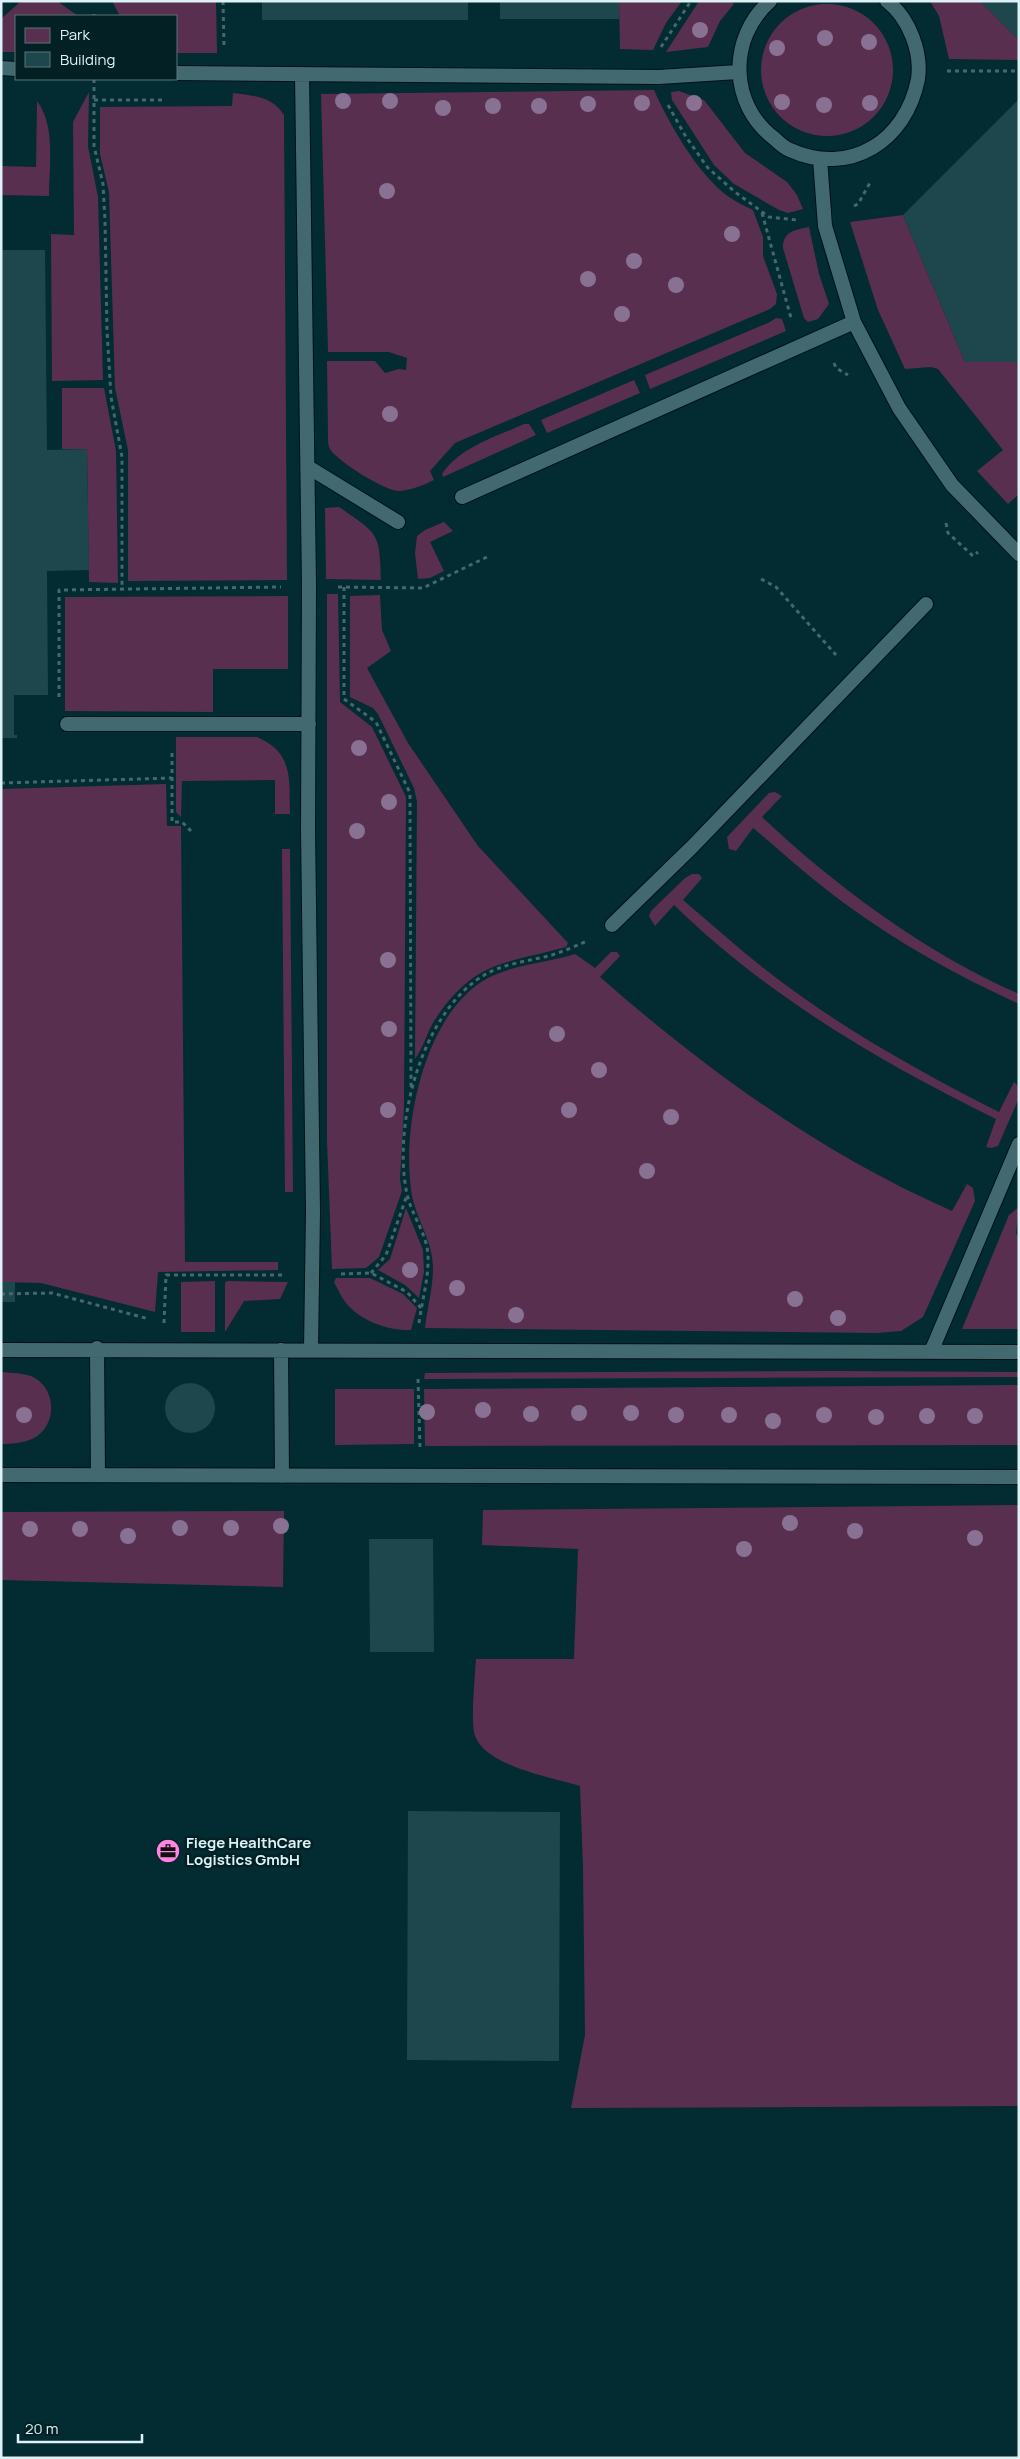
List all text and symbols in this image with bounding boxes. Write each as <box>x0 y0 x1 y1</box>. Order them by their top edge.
legend <box>15 15 178 80</box>
text: Park <box>60 24 90 45</box>
text: Building <box>60 49 115 70</box>
place label: Fiege HealthCare Logistics GmbH <box>186 1832 311 1870</box>
office icon: Fiege HealthCare Logistics GmbH <box>155 1838 181 1864</box>
scale bar <box>18 2412 141 2444</box>
text: 20 m <box>25 2418 58 2439</box>

